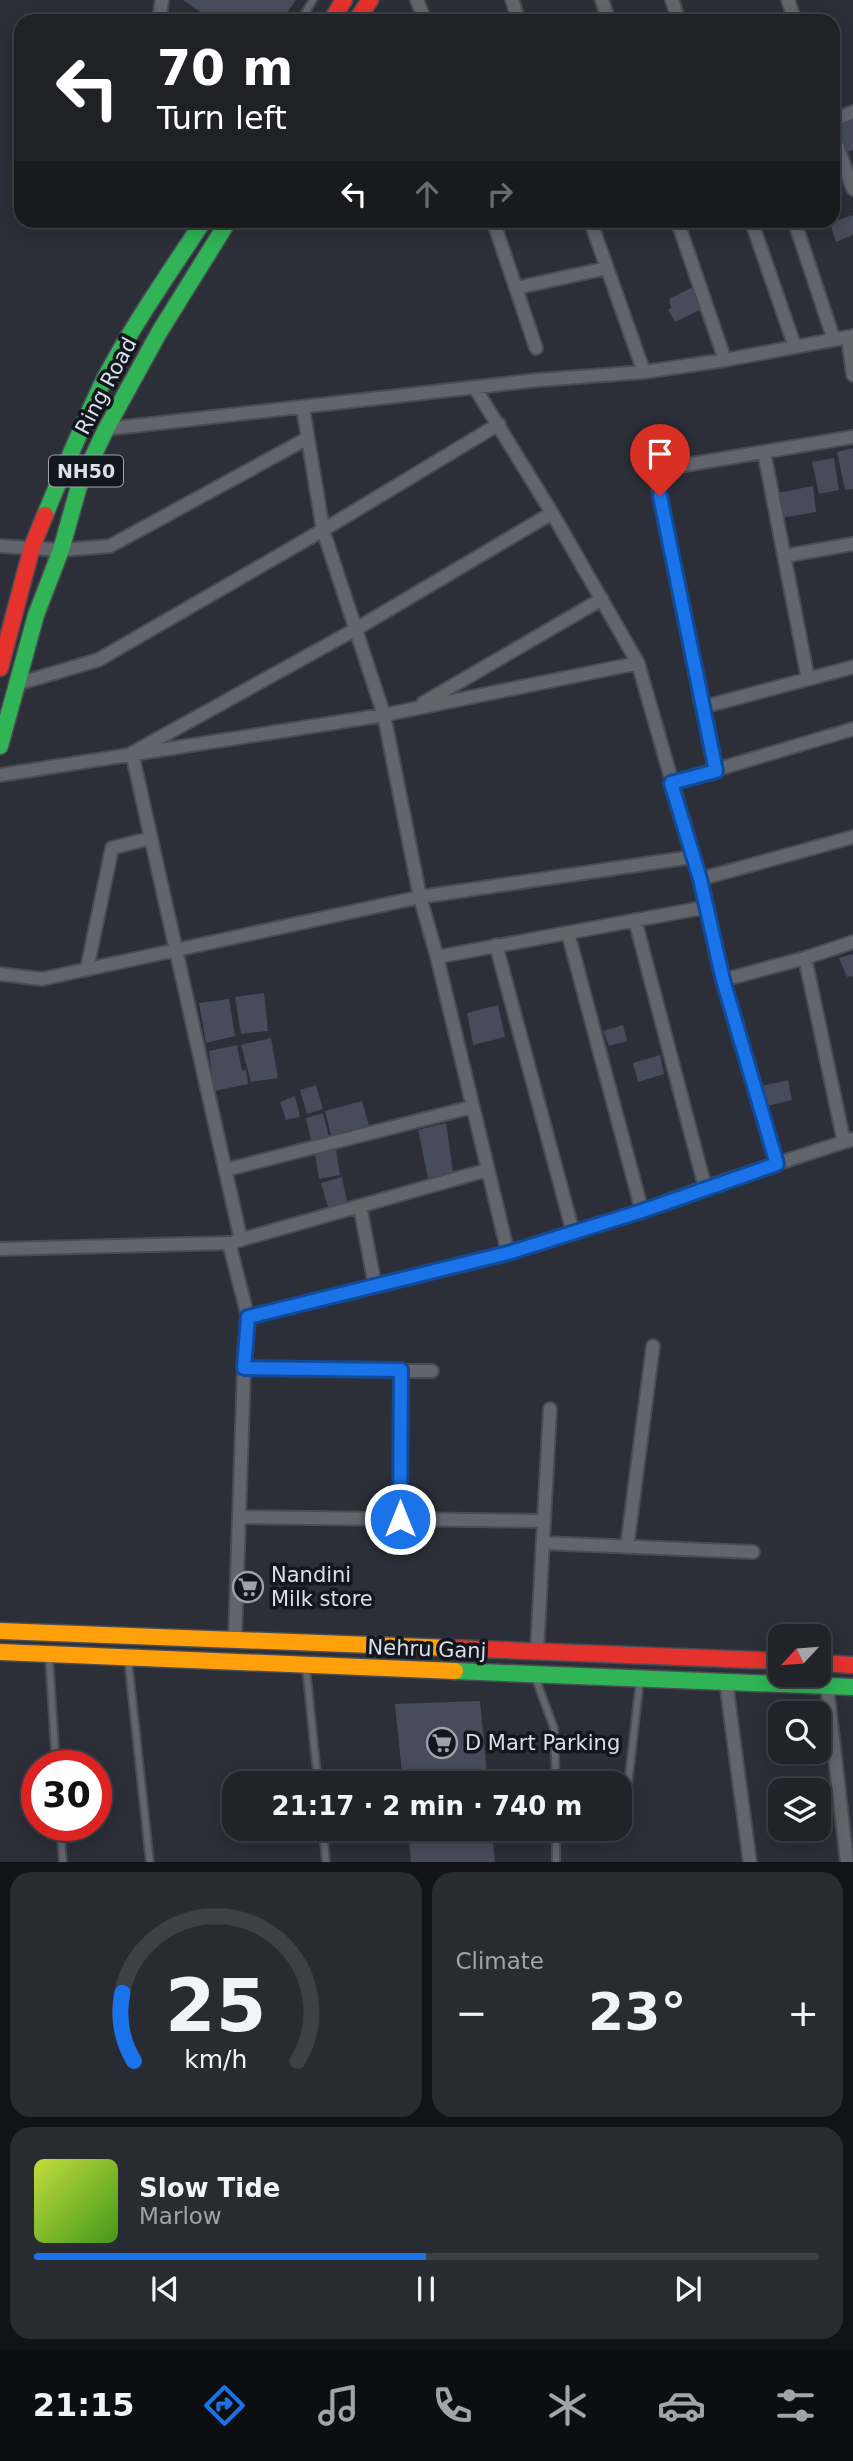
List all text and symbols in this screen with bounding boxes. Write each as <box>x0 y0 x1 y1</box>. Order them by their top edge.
text: 70 m <box>157 40 293 97</box>
icon: left <box>42 42 133 133</box>
text: Turn left <box>157 99 287 137</box>
icon: left <box>335 175 373 213</box>
icon: ahead <box>408 175 446 213</box>
icon: right <box>481 175 519 213</box>
street label: Ring Road <box>70 333 142 439</box>
pin <box>630 424 690 496</box>
icon: arrive <box>641 435 679 473</box>
road number: NH50 <box>49 456 123 486</box>
position arrow <box>363 1482 437 1556</box>
place label: Nandini Milk store <box>271 1563 373 1611</box>
supermarket icon: Nandini Milk store <box>231 1570 265 1604</box>
north arrow <box>768 1624 831 1687</box>
map controls <box>768 1624 831 1841</box>
street label: Nehru Ganj <box>367 1635 487 1663</box>
button: search <box>768 1701 831 1764</box>
supermarket icon: D Mart Parking <box>425 1726 459 1760</box>
place label: D Mart Parking <box>465 1731 620 1755</box>
speed limit sign: 30 <box>21 1750 112 1841</box>
button: layers <box>768 1778 831 1841</box>
text: 21:17 · 2 min · 740 m <box>272 1791 582 1821</box>
text: Climate <box>456 1948 544 1974</box>
text: 25 <box>165 1963 266 2048</box>
text: 23° <box>588 1982 686 2042</box>
text: − <box>456 1991 487 2035</box>
text: + <box>787 1991 819 2035</box>
text: km/h <box>184 2044 247 2073</box>
text: Slow Tide <box>139 2173 280 2203</box>
text: Marlow <box>139 2203 222 2229</box>
icon: previous <box>146 2270 184 2308</box>
icon: pause <box>407 2270 445 2308</box>
icon: next <box>669 2270 707 2308</box>
icon: directions <box>200 2381 249 2430</box>
icon: music <box>314 2381 363 2430</box>
icon: phone <box>428 2381 477 2430</box>
icon: climate <box>543 2381 592 2430</box>
icon: car <box>657 2381 706 2430</box>
icon: filters <box>771 2381 820 2430</box>
text: 21:15 <box>33 2386 135 2424</box>

